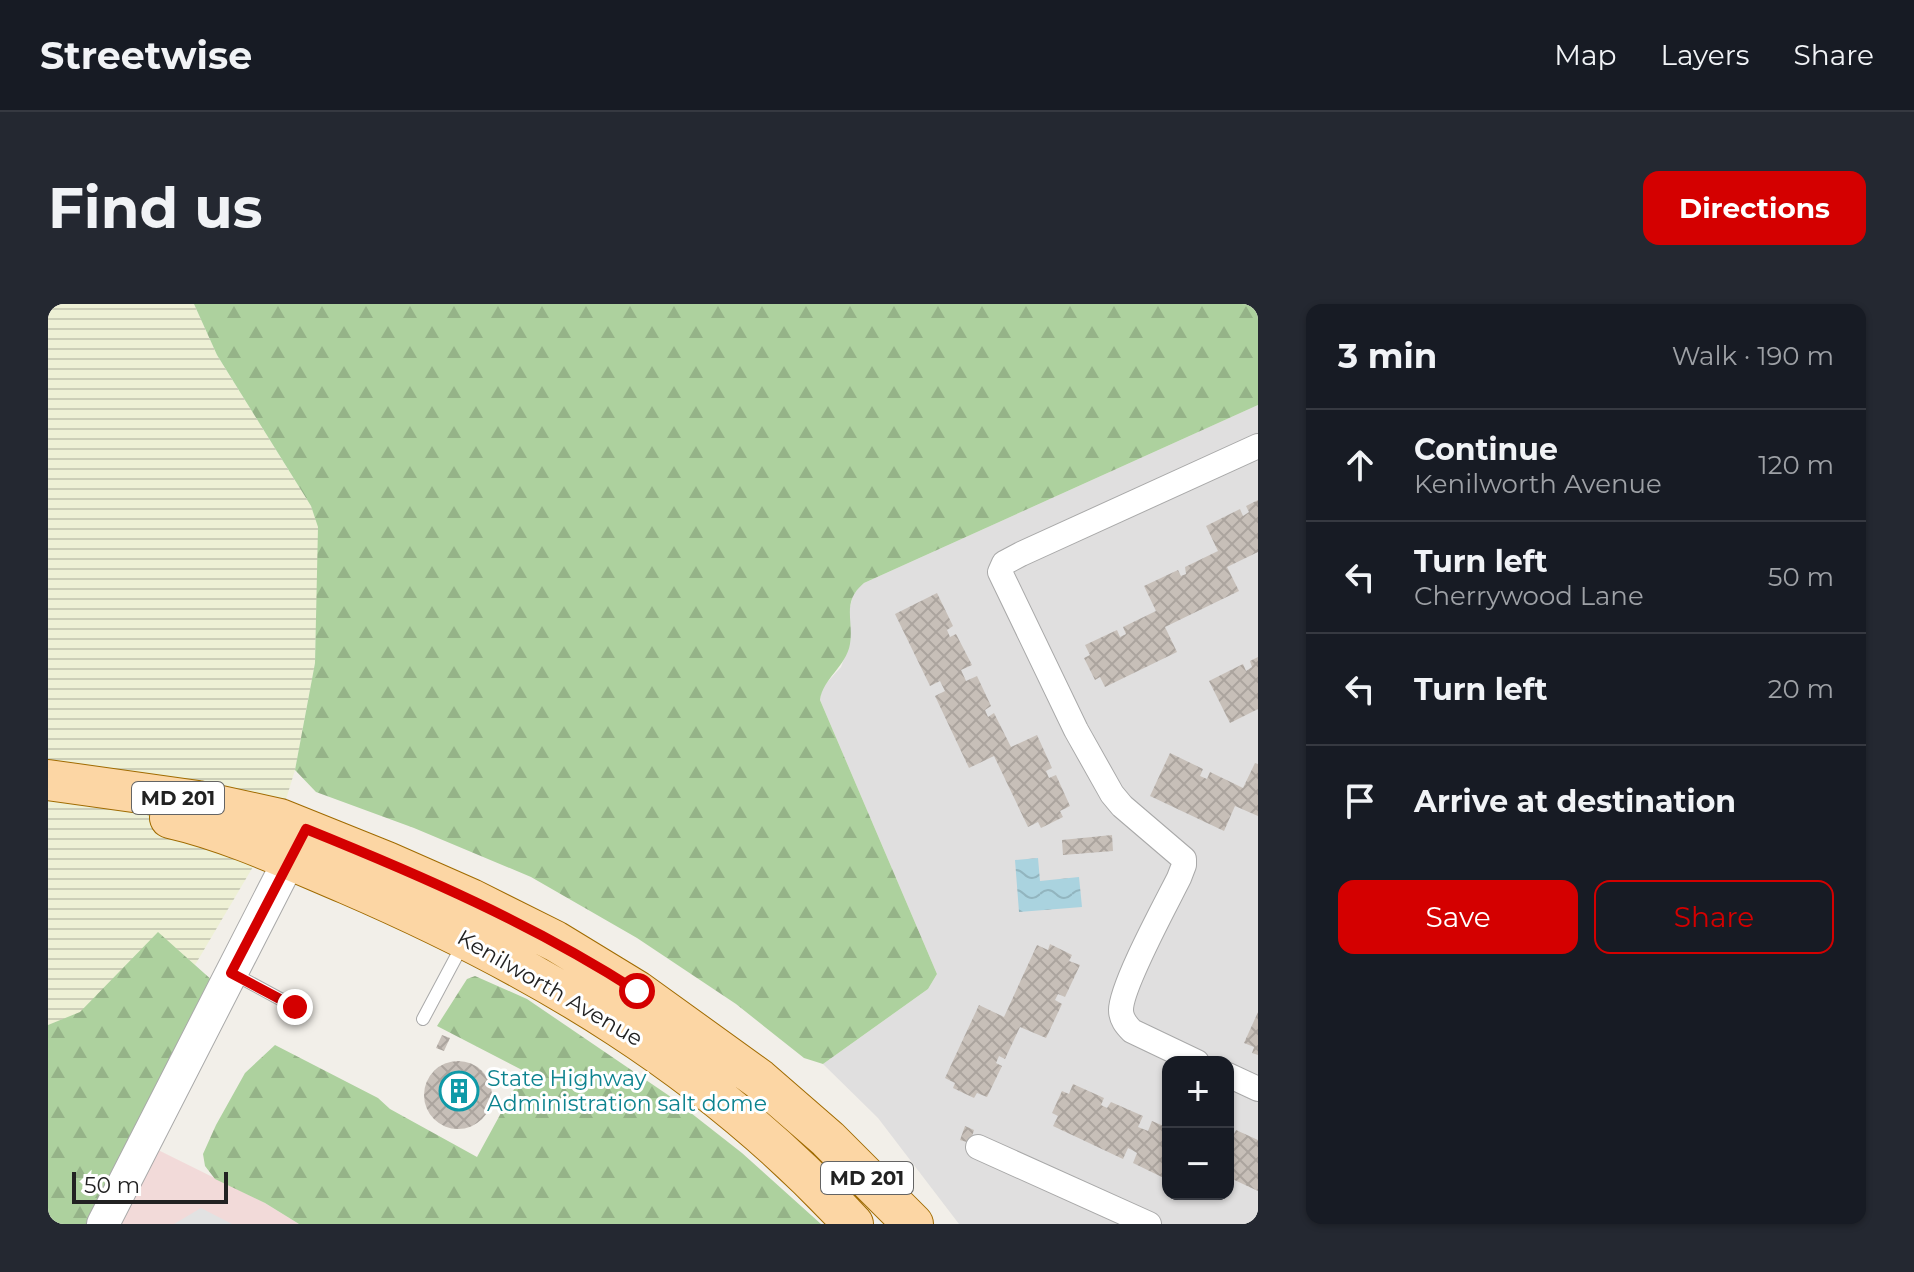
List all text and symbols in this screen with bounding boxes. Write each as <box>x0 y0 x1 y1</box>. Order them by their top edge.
text: Streetwise <box>40 32 252 79</box>
text: Map <box>1554 38 1617 72</box>
text: Layers <box>1661 38 1750 72</box>
text: Share <box>1794 38 1874 72</box>
button: Directions <box>1643 171 1866 245</box>
text: Find us <box>48 174 262 242</box>
text: 3 min <box>1338 335 1437 377</box>
text: Walk · 190 m <box>1672 340 1834 372</box>
text: Continue <box>1414 431 1558 468</box>
icon: ahead <box>1338 443 1382 487</box>
text: 120 m <box>1758 449 1834 481</box>
text: Kenilworth Avenue <box>1414 468 1662 500</box>
text: Turn left <box>1414 543 1547 580</box>
icon: left <box>1338 555 1382 599</box>
text: 50 m <box>1768 561 1834 593</box>
text: Cherrywood Lane <box>1414 580 1644 612</box>
icon: left <box>1338 667 1382 711</box>
text: Turn left <box>1414 671 1547 708</box>
text: 20 m <box>1768 673 1834 705</box>
icon: arrive <box>1338 779 1382 823</box>
road number: MD 201 <box>132 782 224 814</box>
text: Arrive at destination <box>1414 783 1736 820</box>
button: Save <box>1338 880 1578 954</box>
button: Share <box>1594 880 1834 954</box>
street label: Kenilworth Avenue <box>452 924 648 1052</box>
route start <box>619 973 655 1009</box>
route end <box>277 989 313 1025</box>
map controls <box>1162 1056 1234 1200</box>
button: + <box>1162 1056 1234 1128</box>
place label: State Highway Administration salt dome <box>487 1065 767 1117</box>
building icon: State Highway Administration salt dome <box>438 1070 480 1112</box>
button: − <box>1162 1128 1234 1200</box>
road number: MD 201 <box>821 1162 913 1194</box>
scale bar <box>72 1168 228 1204</box>
text: 50 m <box>84 1172 140 1199</box>

